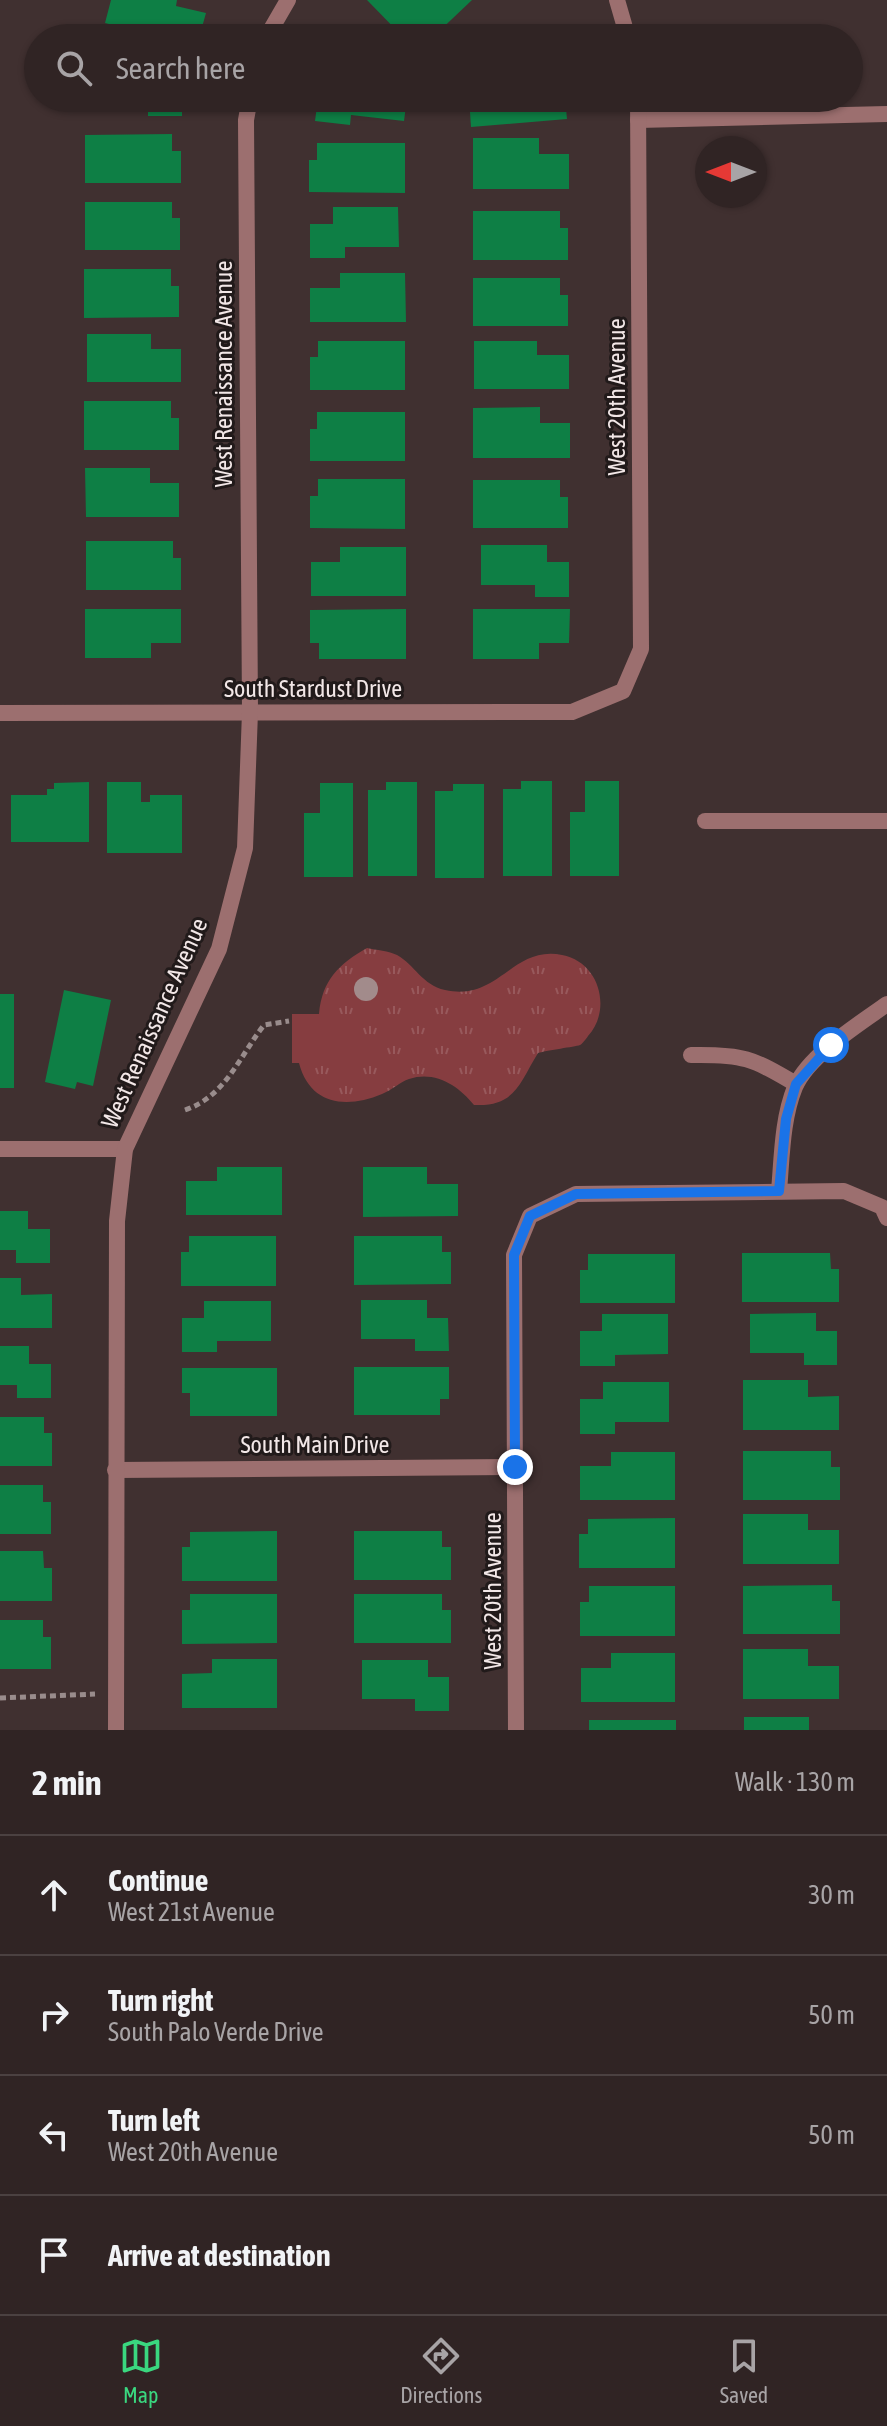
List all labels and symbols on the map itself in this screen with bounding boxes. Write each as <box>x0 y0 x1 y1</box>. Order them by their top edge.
north arrow <box>695 136 767 208</box>
street label: West Renaissance Avenue <box>210 261 237 487</box>
street label: West 20th Avenue <box>603 318 630 476</box>
street label: South Stardust Drive <box>224 675 402 702</box>
street label: West Renaissance Avenue <box>96 914 212 1132</box>
route start <box>813 1027 849 1063</box>
street label: South Main Drive <box>240 1431 390 1458</box>
route end <box>497 1449 533 1485</box>
street label: West 20th Avenue <box>479 1512 506 1670</box>

